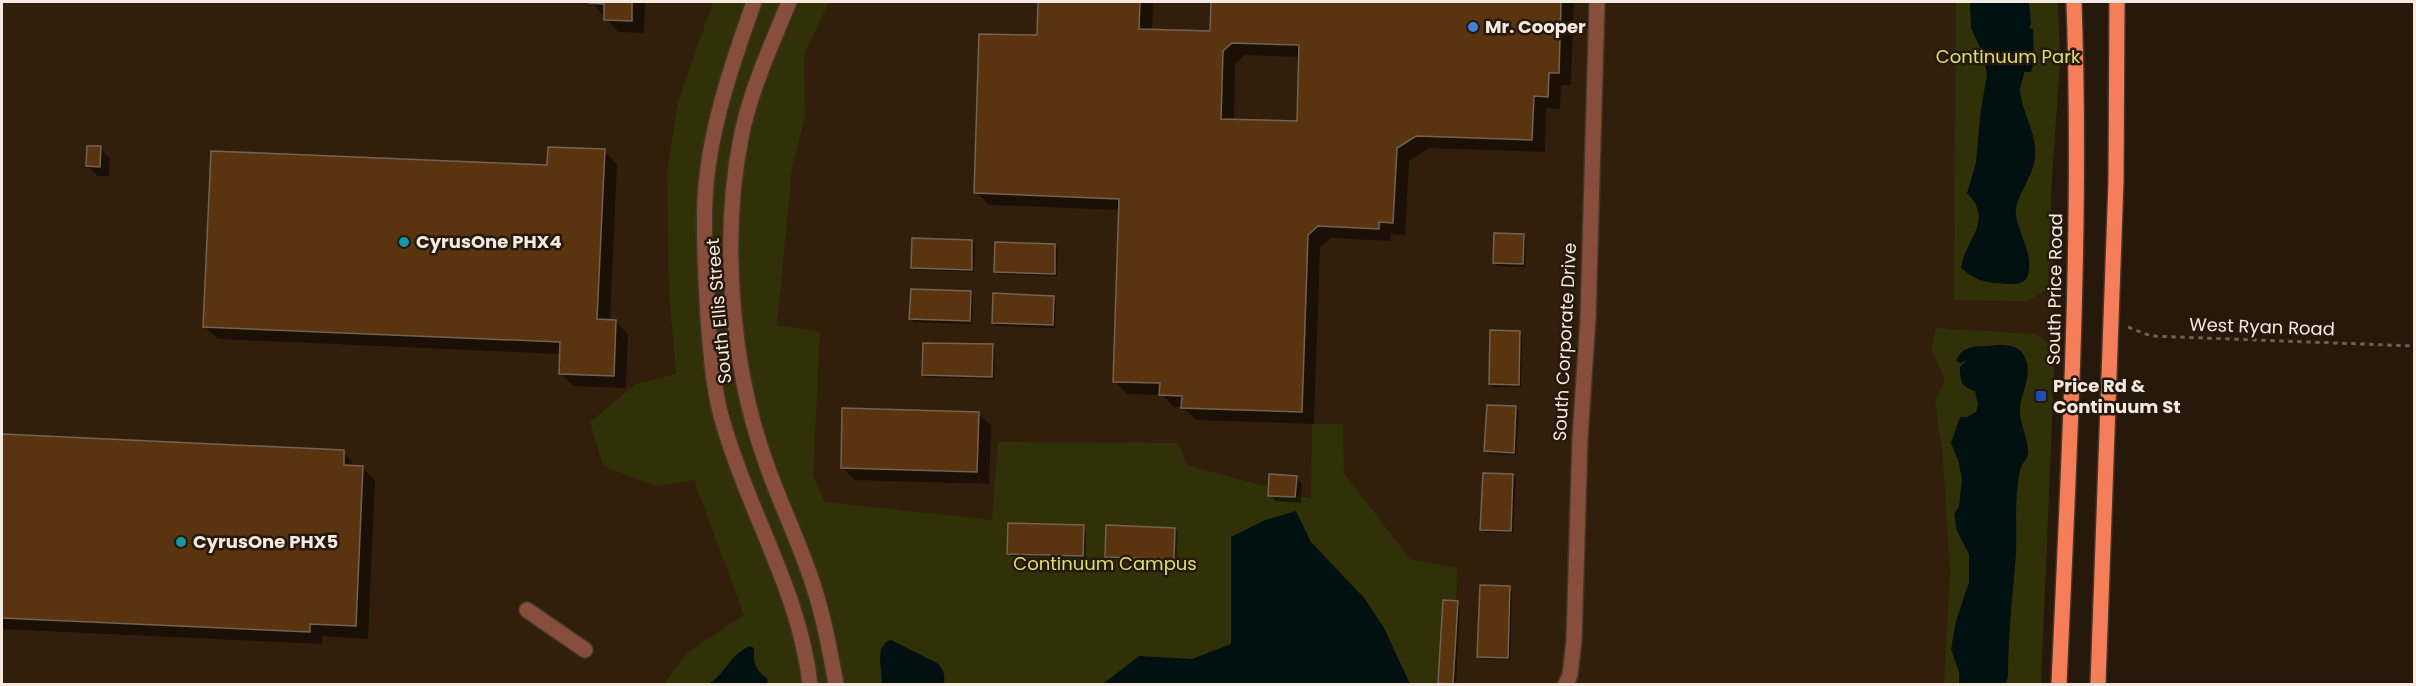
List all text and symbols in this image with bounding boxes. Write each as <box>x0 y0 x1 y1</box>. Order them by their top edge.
place label: Mr. Cooper <box>1485 14 1586 39</box>
marker: Mr. Cooper <box>1466 20 1480 34</box>
park label: Continuum Park <box>1936 44 2081 69</box>
street label: South Price Road <box>2041 213 2068 365</box>
place label: CyrusOne PHX4 <box>416 229 562 254</box>
marker: CyrusOne PHX4 <box>397 235 411 249</box>
street label: South Ellis Street <box>700 237 737 385</box>
street label: South Corporate Drive <box>1547 242 1582 442</box>
street label: West Ryan Road <box>2189 311 2335 342</box>
place label: Price Rd & Continuum St <box>2053 373 2181 419</box>
marker: Price Rd & Continuum St <box>2034 389 2048 403</box>
place label: CyrusOne PHX5 <box>193 529 338 554</box>
marker: CyrusOne PHX5 <box>174 535 188 549</box>
park label: Continuum Campus <box>1013 551 1197 576</box>

